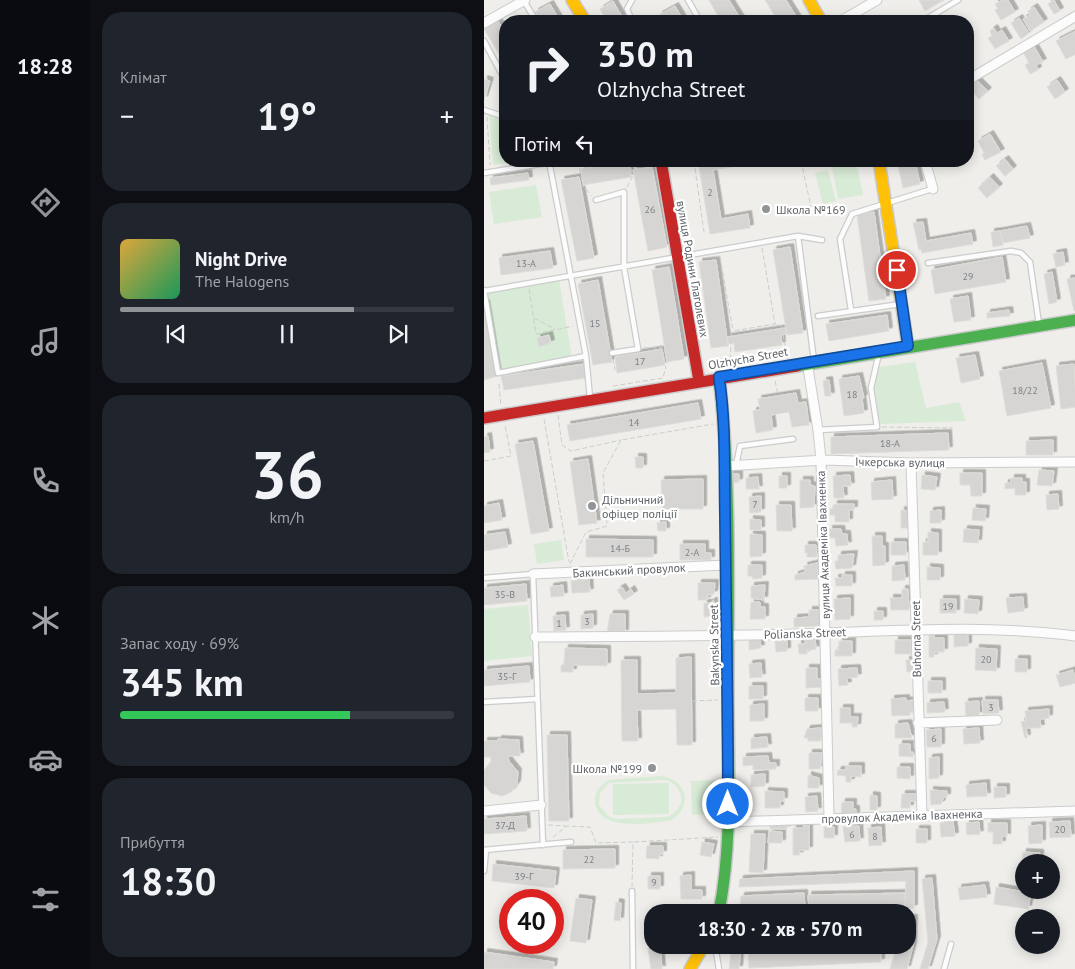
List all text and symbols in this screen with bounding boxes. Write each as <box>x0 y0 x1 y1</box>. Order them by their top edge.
text: 350 m <box>597 31 694 77</box>
icon: right <box>514 35 579 100</box>
text: 18:28 <box>17 52 73 80</box>
text: Клімат <box>120 67 167 87</box>
text: Olzhycha Street <box>597 75 745 103</box>
text: 19° <box>257 91 317 140</box>
text: − <box>120 97 134 134</box>
text: + <box>440 97 454 134</box>
icon: left <box>571 130 599 158</box>
text: Потім <box>514 132 561 156</box>
icon: directions <box>28 185 63 220</box>
house number: 2 <box>707 186 713 199</box>
street label: вулиця Родини Глаголєвих <box>674 200 712 338</box>
place label: Школа №169 <box>776 202 846 217</box>
house number: 26 <box>645 203 655 216</box>
marker: Школа №169 <box>760 203 772 215</box>
text: Night Drive <box>195 247 287 271</box>
pin <box>876 249 918 291</box>
icon: arrive <box>883 256 911 284</box>
house number: 13-А <box>516 257 536 270</box>
house number: 29 <box>963 270 973 283</box>
text: The Halogens <box>195 271 289 291</box>
house number: 15 <box>590 317 600 330</box>
icon: previous <box>162 320 190 348</box>
icon: pause <box>273 320 301 348</box>
icon: next <box>384 320 412 348</box>
icon: music <box>28 324 63 359</box>
street label: Olzhycha Street <box>707 344 789 372</box>
house number: 17 <box>635 355 645 368</box>
house number: 18/22 <box>1012 384 1038 397</box>
house number: 18 <box>847 388 857 401</box>
house number: 14 <box>629 416 640 429</box>
text: 36 <box>250 432 324 516</box>
house number: 18-А <box>880 437 900 450</box>
street label: Ічкерська вулиця <box>855 454 945 470</box>
icon: phone <box>28 463 63 498</box>
street label: вулиця Академіка Івахненка <box>813 470 833 620</box>
place label: Дільничний офіцер поліції <box>602 492 677 521</box>
house number: 7 <box>752 498 758 511</box>
marker: Дільничний офіцер поліції <box>586 500 598 512</box>
text: km/h <box>269 507 305 527</box>
house number: 14-Б <box>610 542 630 555</box>
house number: 2-А <box>685 546 699 559</box>
street label: Бакинський провулок <box>572 560 686 580</box>
house number: 35-В <box>495 588 515 601</box>
street label: Buhorna Street <box>908 600 924 678</box>
house number: 19 <box>943 600 953 613</box>
icon: climate <box>28 603 63 638</box>
street label: Bakynska Street <box>706 604 722 686</box>
house number: 3 <box>584 615 590 628</box>
house number: 1 <box>556 617 562 630</box>
street label: Polianska Street <box>763 624 847 642</box>
text: Запас ходу · 69% <box>120 633 239 653</box>
house number: 20 <box>981 653 992 666</box>
text: 345 km <box>120 657 244 706</box>
house number: 35-Г <box>498 670 517 683</box>
house number: 3 <box>988 701 994 714</box>
house number: 6 <box>931 732 937 745</box>
icon: car <box>28 742 63 777</box>
place label: Школа №199 <box>572 761 642 776</box>
marker: Школа №199 <box>646 762 658 774</box>
position arrow <box>701 777 753 829</box>
street label: провулок Академіка Івахненка <box>821 806 983 826</box>
house number: 37-Д <box>495 819 515 832</box>
house number: 20 <box>1055 823 1066 836</box>
house number: 6 <box>849 828 855 841</box>
house number: 8 <box>872 830 878 843</box>
text: Прибуття <box>120 832 185 852</box>
house number: 22 <box>584 853 594 866</box>
map controls <box>1015 854 1060 954</box>
button: + <box>1015 854 1060 899</box>
text: 18:30 <box>120 856 216 905</box>
house number: 39-Г <box>515 870 534 883</box>
house number: 9 <box>651 876 657 889</box>
icon: filters <box>28 882 63 917</box>
speed limit sign: 40 <box>499 889 564 954</box>
button: − <box>1015 909 1060 954</box>
text: 18:30 · 2 хв · 570 m <box>698 917 862 941</box>

